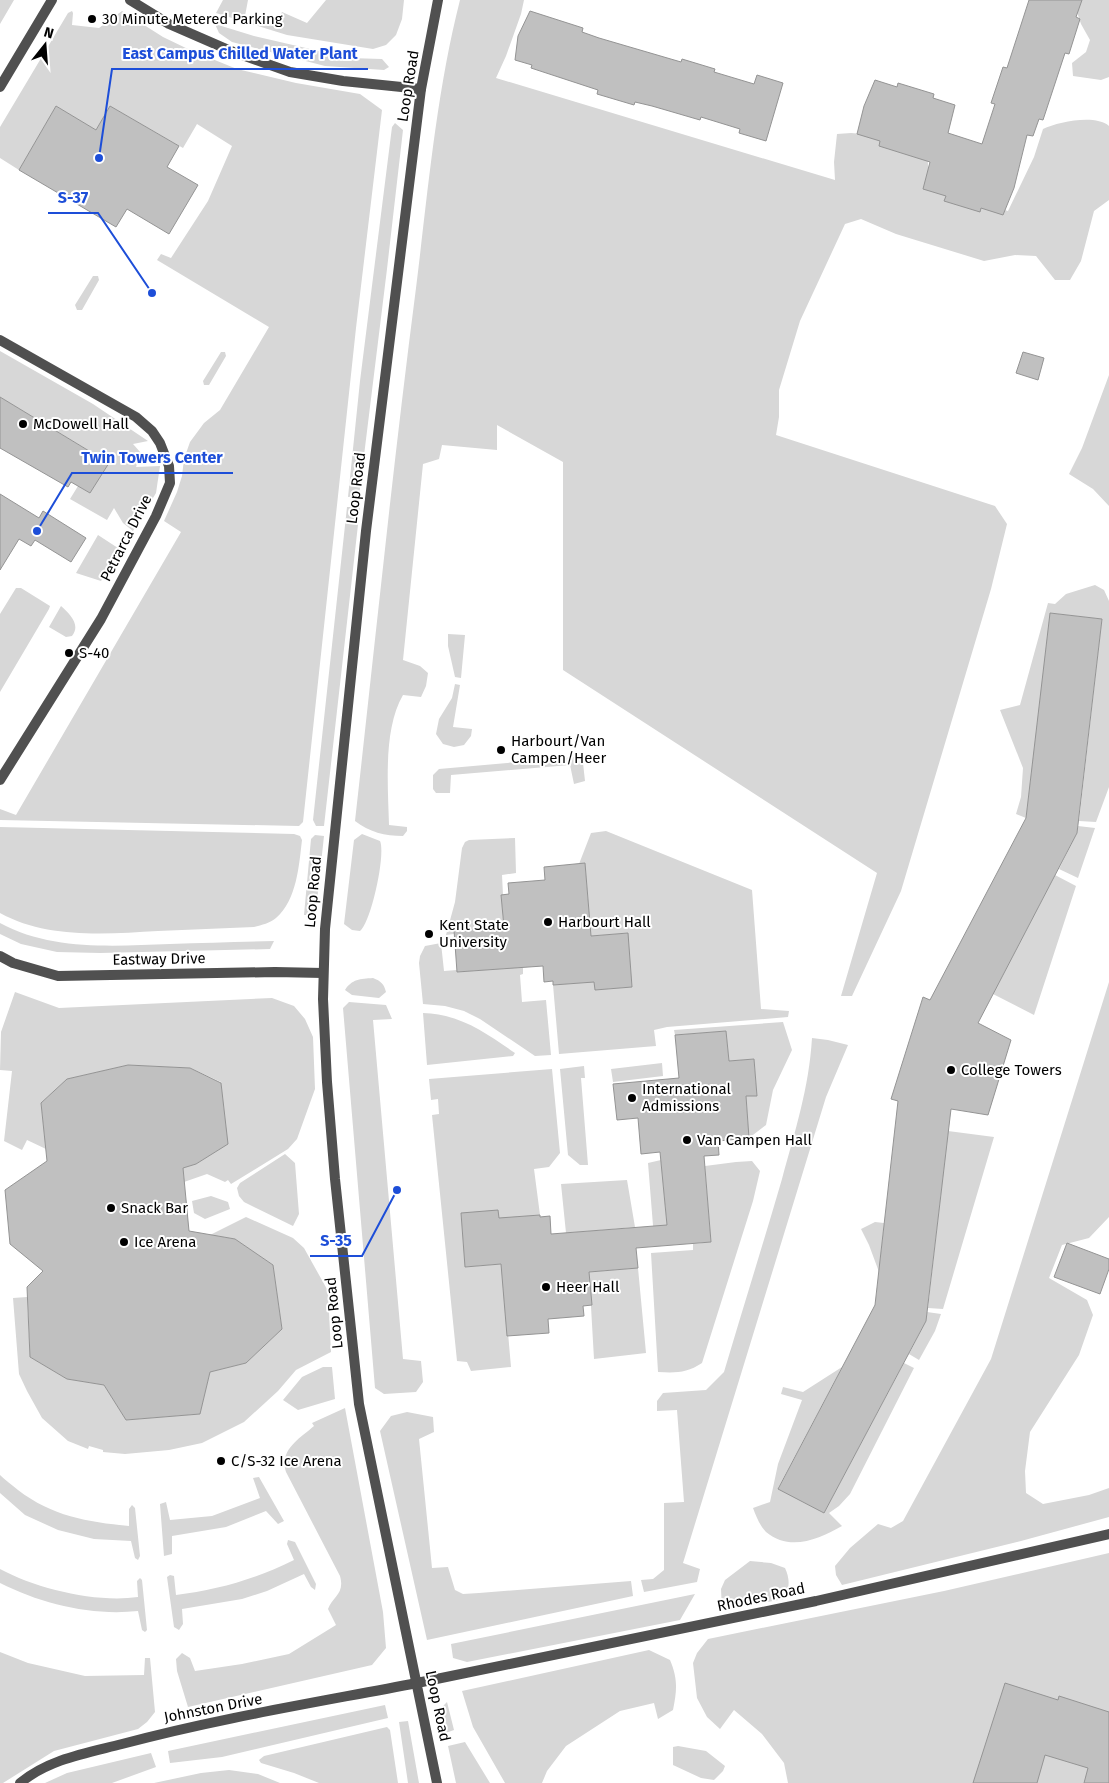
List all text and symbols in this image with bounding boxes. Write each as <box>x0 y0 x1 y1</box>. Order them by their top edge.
place label: 30 Minute Metered Parking <box>102 10 283 28</box>
marker: 30 Minute Metered Parking <box>86 13 98 25</box>
north arrow <box>20 20 70 70</box>
text: N <box>42 24 56 43</box>
callout: East Campus Chilled Water Plant <box>112 38 368 69</box>
text: East Campus Chilled Water Plant <box>122 44 359 63</box>
street label: Loop Road <box>393 49 423 123</box>
callout: S-37 <box>48 182 98 213</box>
text: S-37 <box>58 188 89 207</box>
place label: McDowell Hall <box>33 415 130 433</box>
marker: McDowell Hall <box>17 418 29 430</box>
callout: Twin Towers Center <box>72 442 233 473</box>
text: Twin Towers Center <box>81 448 223 467</box>
street label: Loop Road <box>343 451 369 525</box>
street label: Petrarca Drive <box>96 492 156 584</box>
place label: S-40 <box>79 644 109 662</box>
marker: S-40 <box>63 647 75 659</box>
place label: Harbourt/Van Campen/Heer <box>511 732 606 767</box>
marker: Harbourt/Van Campen/Heer <box>495 744 507 756</box>
street label: Loop Road <box>301 855 325 929</box>
place label: Harbourt Hall <box>558 913 651 931</box>
place label: Kent State University <box>439 916 509 951</box>
marker: Harbourt Hall <box>542 916 554 928</box>
marker: Kent State University <box>423 928 435 940</box>
street label: Eastway Drive <box>112 949 206 969</box>
place label: College Towers <box>961 1061 1062 1079</box>
marker: College Towers <box>945 1064 957 1076</box>
place label: International Admissions <box>642 1080 732 1115</box>
marker: International Admissions <box>626 1092 638 1104</box>
place label: Van Campen Hall <box>697 1131 812 1149</box>
marker: Van Campen Hall <box>681 1134 693 1146</box>
place label: Snack Bar <box>121 1199 188 1217</box>
marker: Snack Bar <box>105 1202 117 1214</box>
callout: S-35 <box>310 1225 362 1256</box>
text: S-35 <box>320 1231 352 1250</box>
place label: Ice Arena <box>134 1233 197 1251</box>
marker: Ice Arena <box>118 1236 130 1248</box>
street label: Loop Road <box>321 1276 347 1350</box>
place label: Heer Hall <box>556 1278 620 1296</box>
marker: Heer Hall <box>540 1281 552 1293</box>
place label: C/S-32 Ice Arena <box>231 1452 342 1470</box>
marker: C/S-32 Ice Arena <box>215 1455 227 1467</box>
street label: Rhodes Road <box>715 1579 807 1615</box>
street label: Loop Road <box>422 1669 454 1743</box>
street label: Johnston Drive <box>162 1690 264 1726</box>

